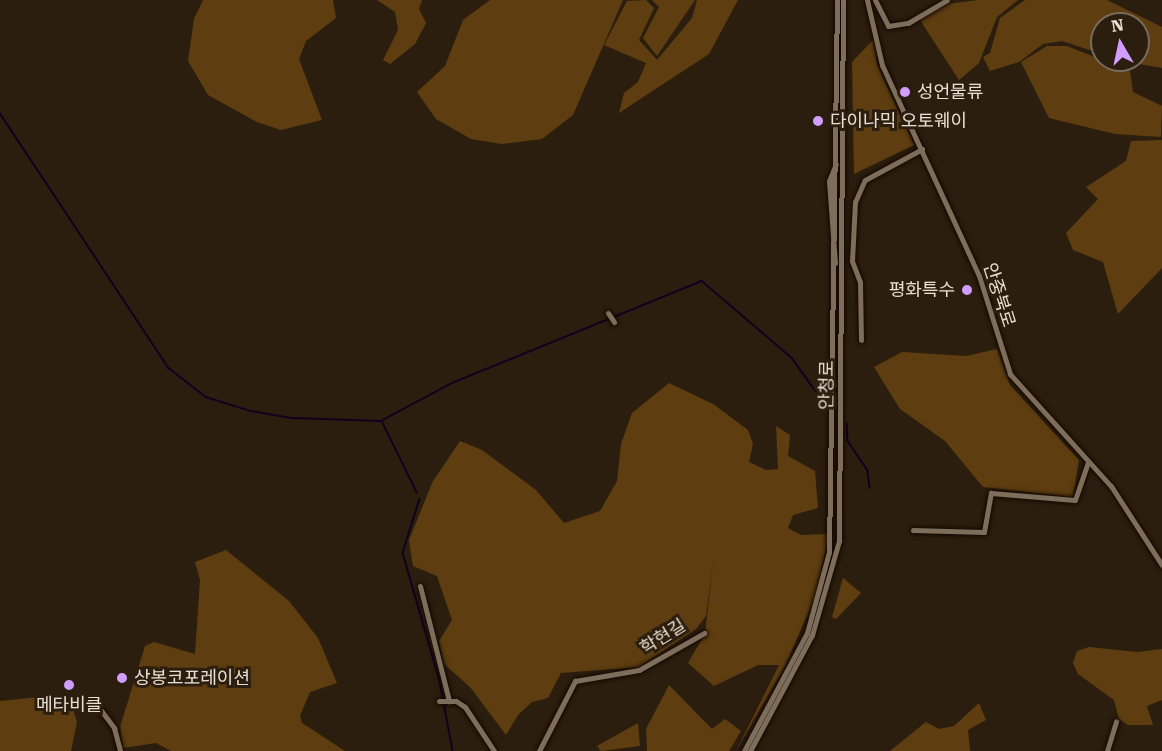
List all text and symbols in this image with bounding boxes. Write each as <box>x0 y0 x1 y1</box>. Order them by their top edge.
north arrow <box>1090 12 1150 72</box>
text: N <box>1110 15 1125 36</box>
place label: 성언물류 <box>917 81 983 103</box>
marker: 성언물류 <box>898 85 912 99</box>
place label: 다이나믹 오토웨이 <box>830 110 967 132</box>
marker: 다이나믹 오토웨이 <box>811 114 825 128</box>
street label: 안중북로 <box>978 260 1020 330</box>
place label: 평화특수 <box>889 279 955 301</box>
marker: 평화특수 <box>960 283 974 297</box>
street label: 안청로 <box>816 360 838 410</box>
street label: 학현길 <box>636 615 690 659</box>
place label: 상봉코포레이션 <box>134 667 250 689</box>
marker: 상봉코포레이션 <box>115 671 129 685</box>
marker: 메타비클 <box>62 678 76 692</box>
place label: 메타비클 <box>36 694 102 716</box>

